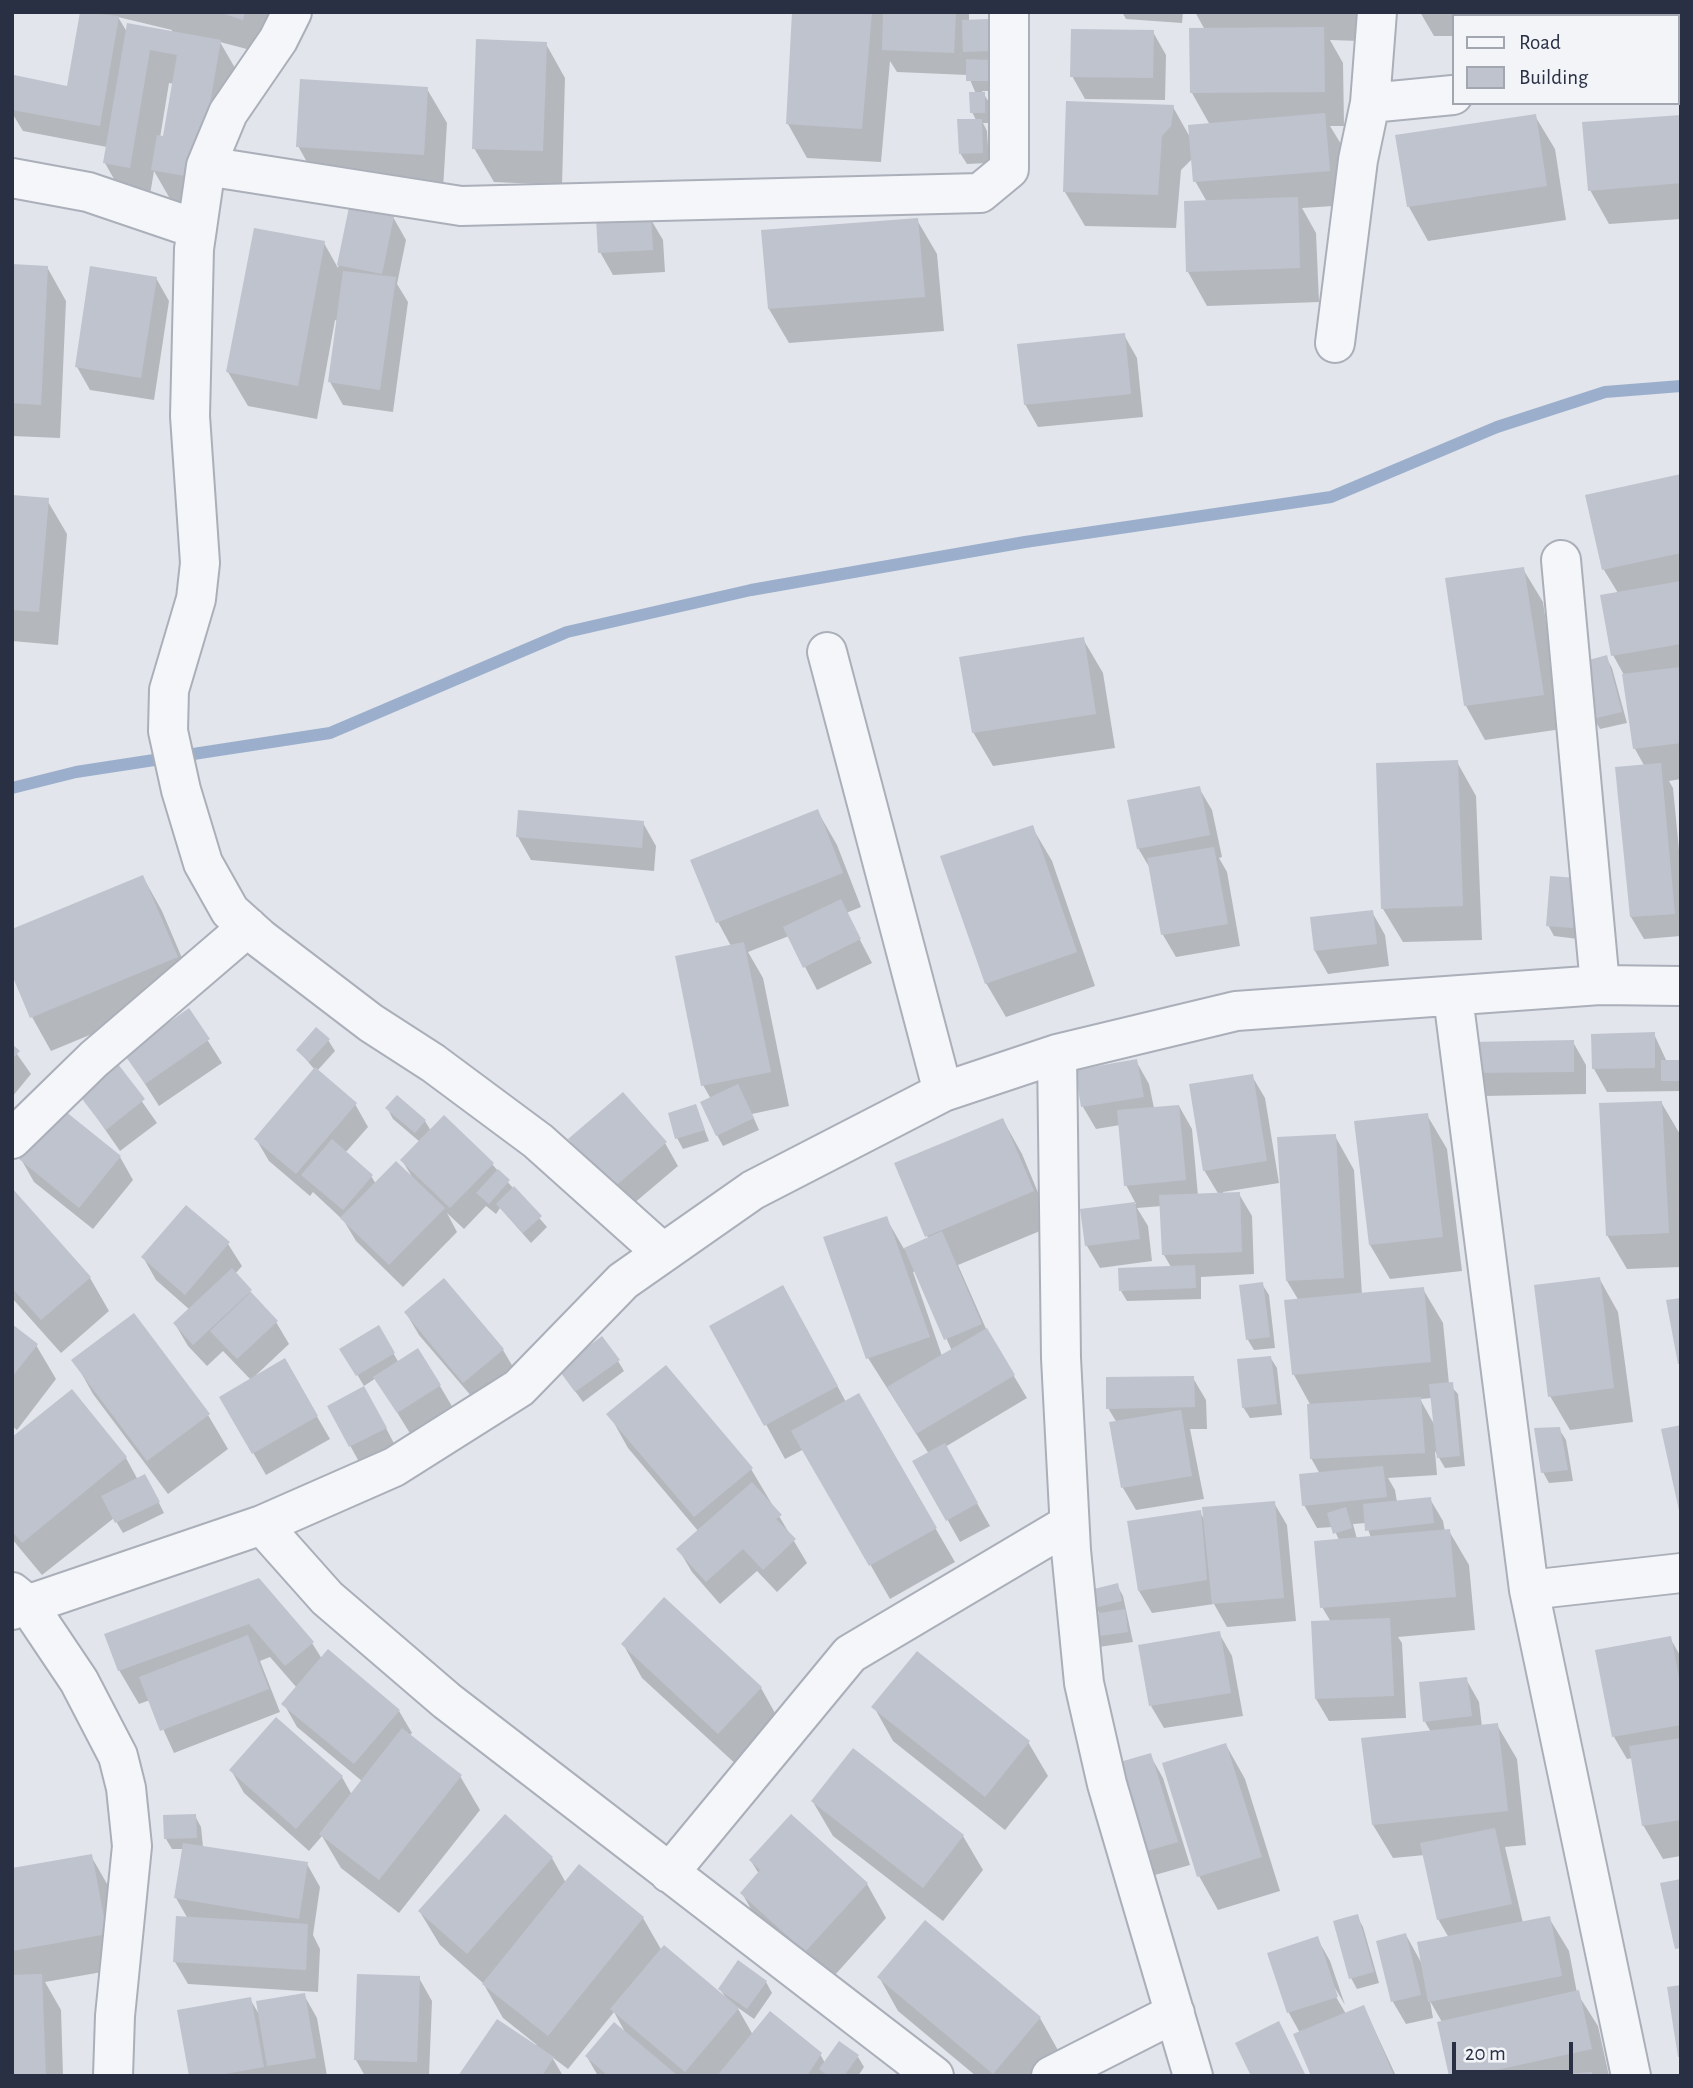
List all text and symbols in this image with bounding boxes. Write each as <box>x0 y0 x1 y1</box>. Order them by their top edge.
legend <box>1452 14 1679 105</box>
text: Road <box>1519 32 1561 53</box>
text: Building <box>1519 67 1588 88</box>
scale bar <box>1455 2028 1576 2072</box>
text: 20 m <box>1465 2043 1506 2064</box>

